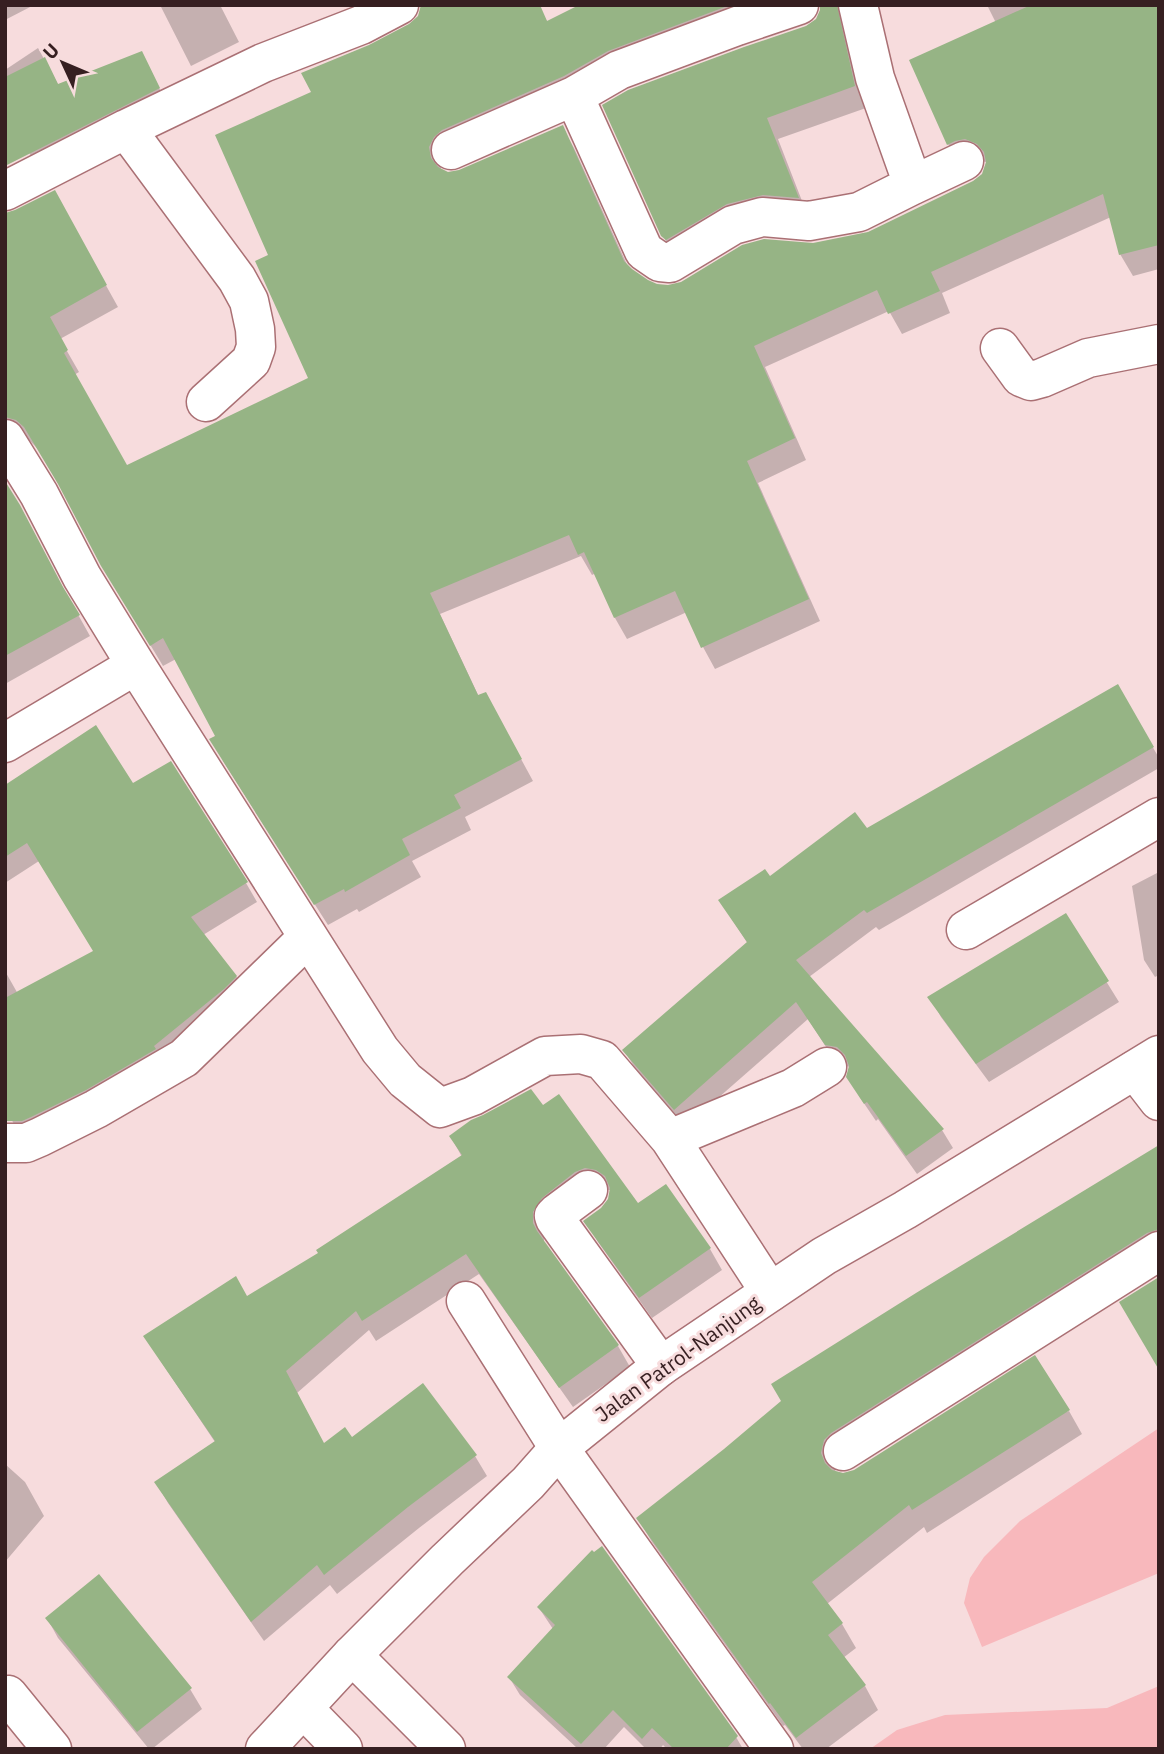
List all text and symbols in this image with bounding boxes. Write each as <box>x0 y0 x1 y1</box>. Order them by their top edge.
north arrow <box>28 28 98 98</box>
text: U <box>38 38 64 64</box>
street label: Jalan Patrol-Nanjung <box>589 1289 766 1428</box>

